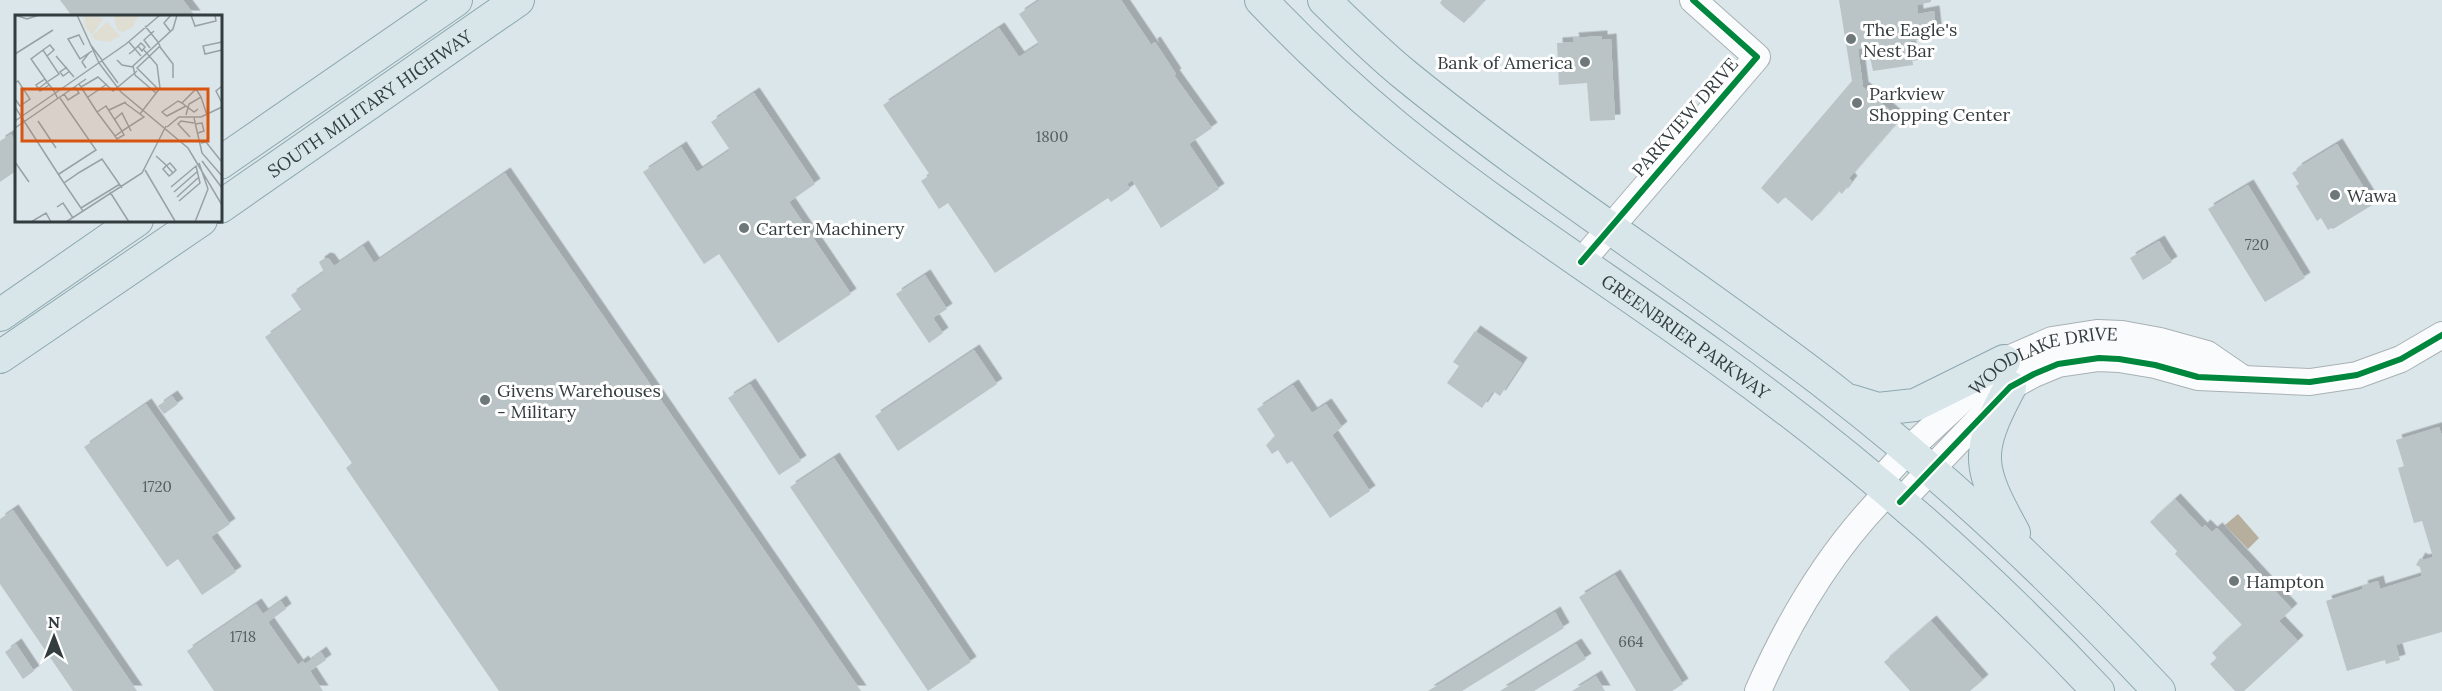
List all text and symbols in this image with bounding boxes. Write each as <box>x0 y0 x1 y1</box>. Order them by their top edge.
inset map <box>15 15 222 222</box>
place label: The Eagle's Nest Bar <box>1863 18 1957 62</box>
street label: SOUTH MILITARY HIGHWAY <box>263 24 477 182</box>
marker: The Eagle's Nest Bar <box>1844 32 1858 46</box>
place label: Bank of America <box>1437 51 1573 74</box>
street label: PARKVIEW DRIVE <box>1627 53 1743 181</box>
marker: Bank of America <box>1578 55 1592 69</box>
place label: Parkview Shopping Center <box>1869 82 2011 126</box>
marker: Parkview Shopping Center <box>1850 96 1864 110</box>
house number: 1800 <box>1036 127 1068 146</box>
place label: Wawa <box>2347 184 2397 207</box>
marker: Wawa <box>2328 188 2342 202</box>
place label: Carter Machinery <box>756 217 905 240</box>
marker: Carter Machinery <box>737 221 751 235</box>
house number: 720 <box>2245 235 2269 254</box>
street label: GREENBRIER PARKWAY <box>1597 269 1775 404</box>
street label: WOODLAKE DRIVE <box>1964 321 2118 400</box>
place label: Givens Warehouses - Military <box>497 379 661 423</box>
marker: Givens Warehouses - Military <box>478 393 492 407</box>
house number: 1720 <box>142 477 172 496</box>
place label: Hampton <box>2246 570 2325 593</box>
marker: Hampton <box>2227 574 2241 588</box>
north arrow <box>24 607 84 667</box>
text: N <box>48 612 60 632</box>
house number: 1718 <box>230 627 256 646</box>
house number: 664 <box>1618 632 1644 651</box>

